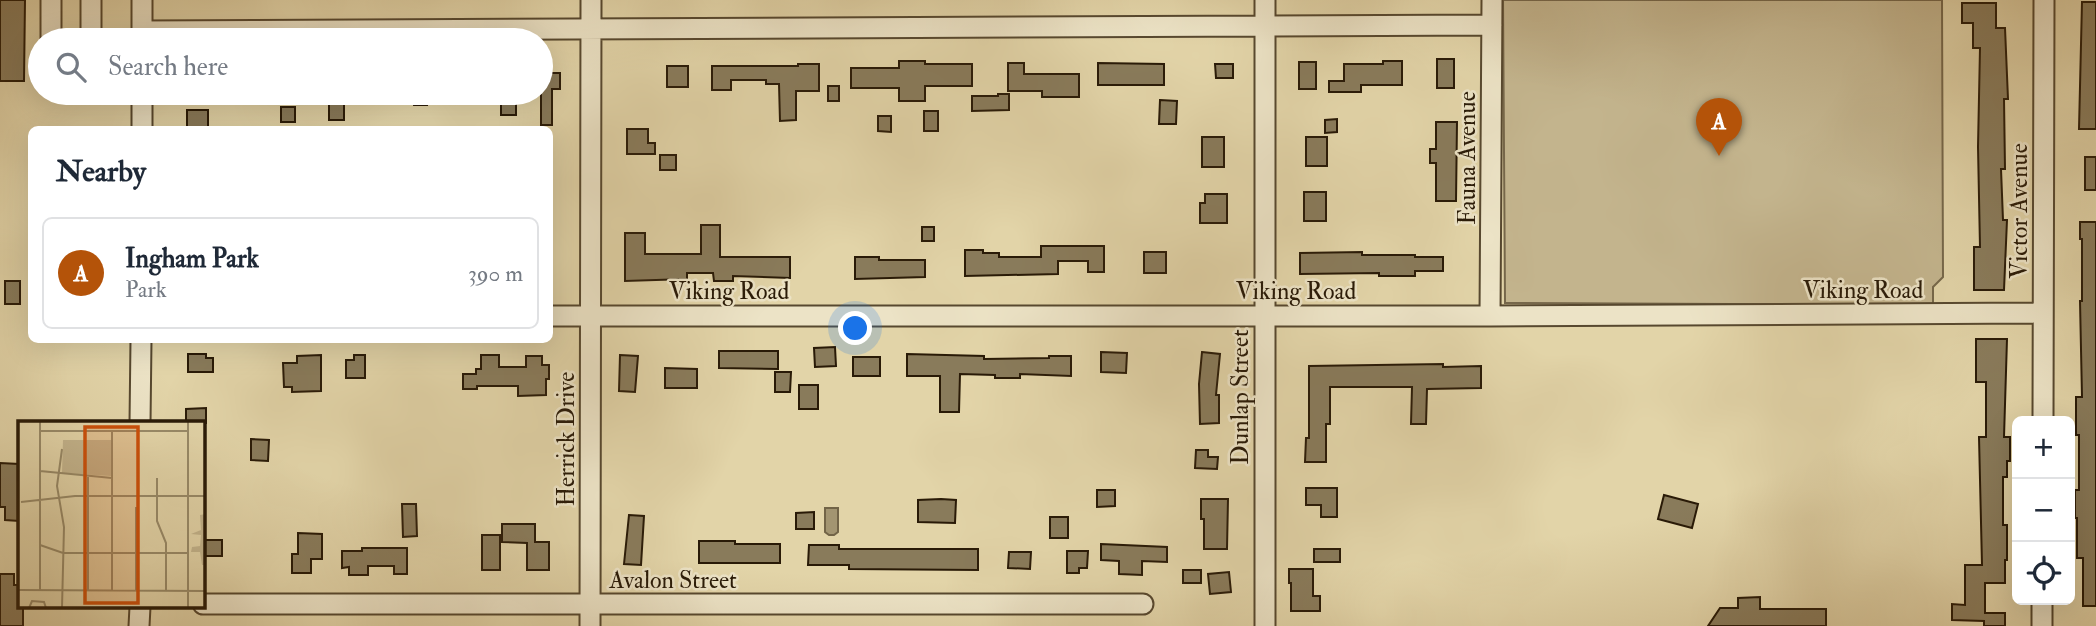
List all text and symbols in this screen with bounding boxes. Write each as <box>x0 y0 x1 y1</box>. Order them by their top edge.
search box <box>28 28 553 105</box>
icon: search <box>52 48 90 86</box>
text: Search here <box>108 51 228 83</box>
street label: Fauna Avenue <box>1452 91 1483 225</box>
pin: A <box>1696 98 1742 156</box>
street label: Victor Avenue <box>2004 143 2035 279</box>
text: Nearby <box>56 153 146 190</box>
text: Ingham Park <box>125 243 259 275</box>
text: A <box>74 259 88 288</box>
text: 390 m <box>468 259 523 288</box>
text: Park <box>125 275 167 304</box>
street label: Viking Road <box>1803 275 1923 306</box>
street label: Viking Road <box>669 276 789 307</box>
street label: Viking Road <box>1236 276 1356 307</box>
your location <box>838 311 872 345</box>
street label: Dunlap Street <box>1225 329 1256 465</box>
street label: Herrick Drive <box>551 372 582 506</box>
map controls <box>2012 416 2075 605</box>
button: + <box>2012 416 2075 479</box>
inset map <box>18 421 205 608</box>
button: − <box>2012 479 2075 542</box>
button: locate <box>2012 542 2075 605</box>
street label: Avalon Street <box>608 565 737 596</box>

